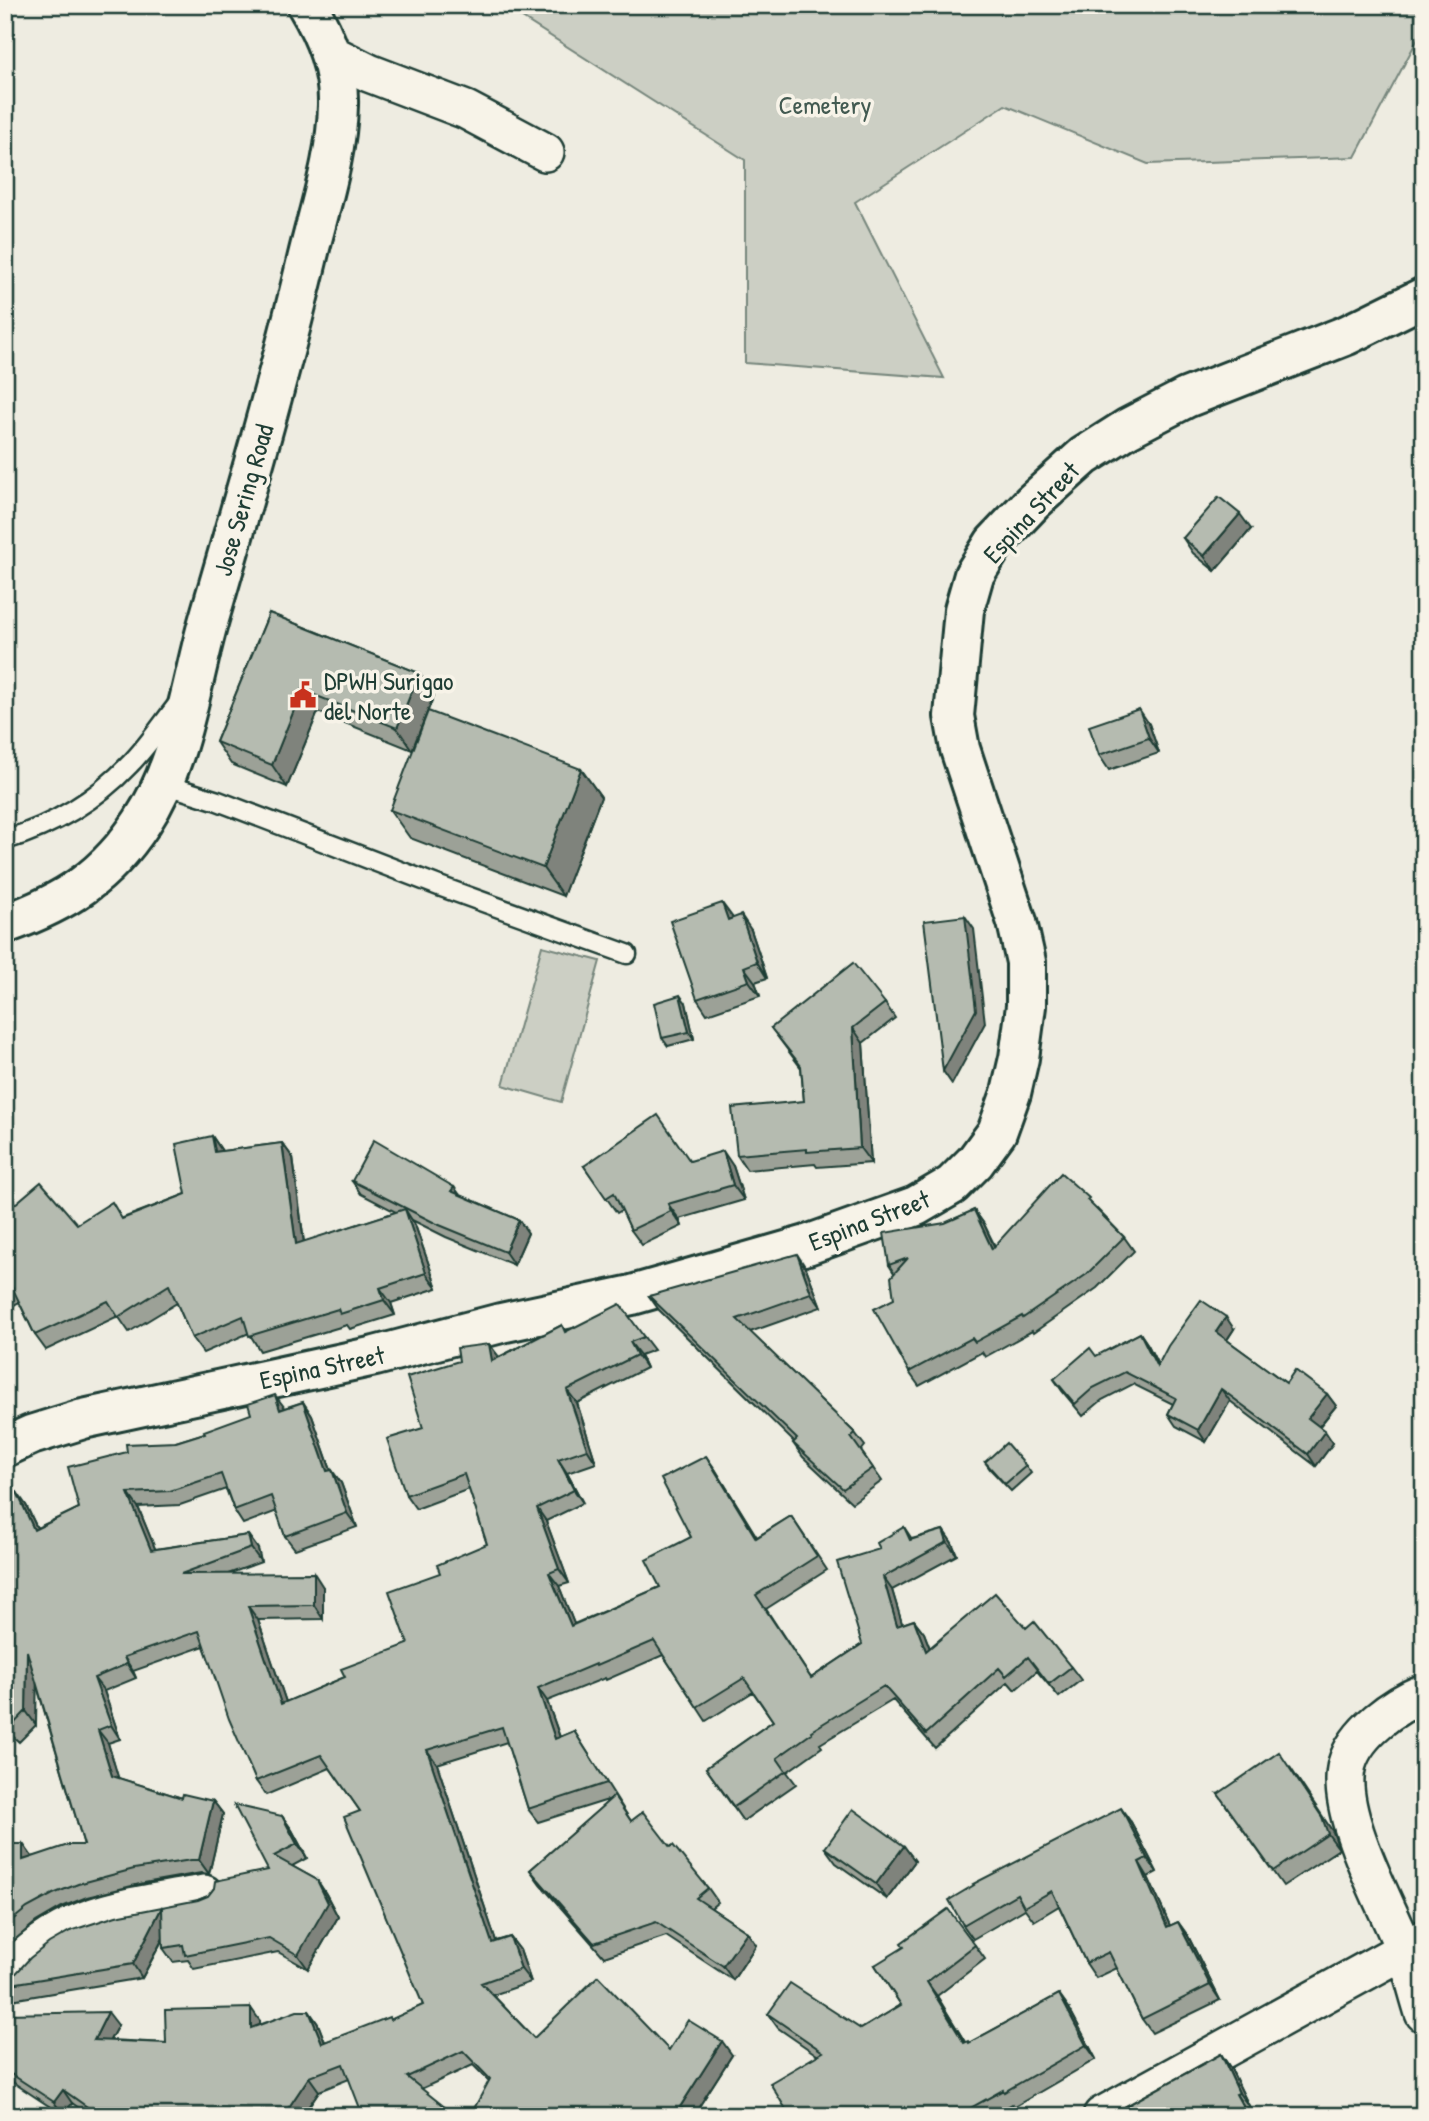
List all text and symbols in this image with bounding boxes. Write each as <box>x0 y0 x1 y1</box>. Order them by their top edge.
park label: Cemetery <box>779 87 871 122</box>
street label: Jose Sering Road <box>205 420 281 580</box>
street label: Espina Street <box>975 453 1088 570</box>
place label: DPWH Surigao del Norte <box>324 663 453 728</box>
public building icon: DPWH Surigao del Norte <box>288 680 318 710</box>
street label: Espina Street <box>803 1181 935 1259</box>
street label: Espina Street <box>256 1336 389 1397</box>

